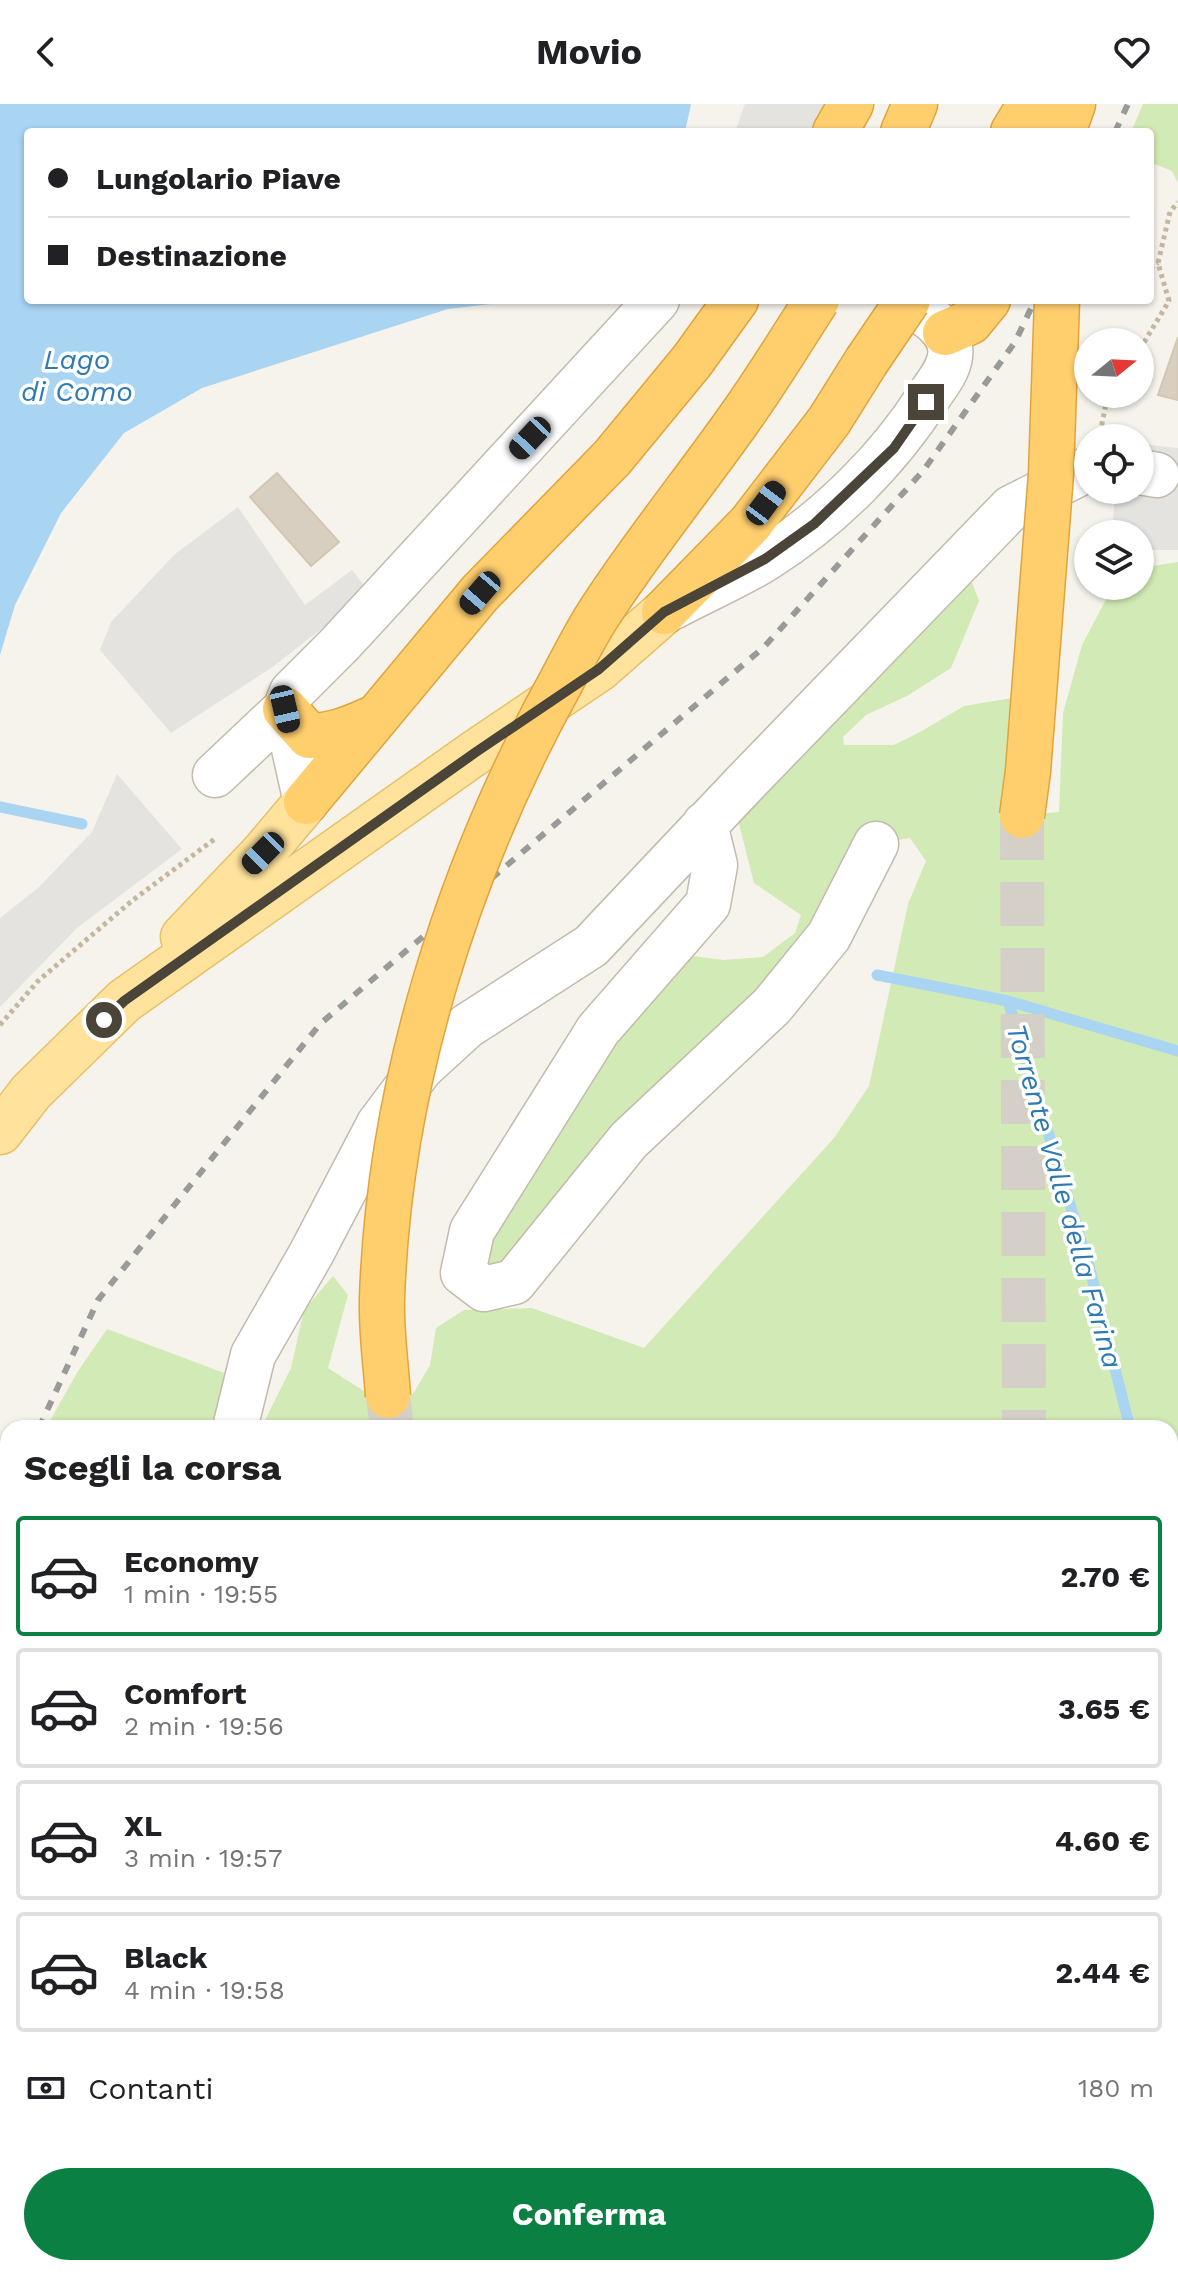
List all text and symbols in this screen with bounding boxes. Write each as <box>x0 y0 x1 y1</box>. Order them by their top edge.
icon: back <box>24 30 68 74</box>
icon: heart <box>1110 30 1154 74</box>
text: Movio <box>536 31 642 73</box>
text: Lungolario Piave <box>96 161 341 196</box>
text: Destinazione <box>96 238 287 273</box>
north arrow <box>1074 328 1154 408</box>
map controls <box>1074 328 1154 600</box>
water label: Lago di Como <box>21 343 133 408</box>
route end <box>908 384 944 420</box>
car <box>505 412 555 464</box>
button: locate <box>1074 424 1154 504</box>
car <box>742 477 790 529</box>
button: layers <box>1074 520 1154 600</box>
car <box>455 567 505 619</box>
car <box>268 683 302 735</box>
car <box>238 828 288 878</box>
route start <box>86 1002 122 1038</box>
water label: Torrente Valle della Farina <box>999 1020 1130 1372</box>
text: Scegli la corsa <box>24 1447 281 1489</box>
icon: car <box>28 1540 100 1612</box>
text: Economy <box>124 1544 259 1579</box>
text: 2.70 € <box>1060 1559 1150 1594</box>
text: 1 min · 19:55 <box>124 1579 278 1609</box>
icon: car <box>28 1672 100 1744</box>
text: Comfort <box>124 1676 246 1711</box>
text: 3.65 € <box>1058 1691 1150 1726</box>
text: 2 min · 19:56 <box>124 1711 284 1741</box>
icon: car <box>28 1804 100 1876</box>
text: XL <box>124 1808 162 1843</box>
text: 4.60 € <box>1055 1823 1150 1858</box>
text: 3 min · 19:57 <box>124 1843 283 1873</box>
icon: car <box>28 1936 100 2008</box>
text: Black <box>124 1940 208 1975</box>
text: 2.44 € <box>1055 1955 1150 1990</box>
text: 4 min · 19:58 <box>124 1975 285 2005</box>
icon: cash <box>24 2066 68 2110</box>
text: Contanti <box>88 2071 213 2106</box>
text: 180 m <box>1078 2073 1154 2103</box>
button: Conferma <box>24 2168 1154 2260</box>

